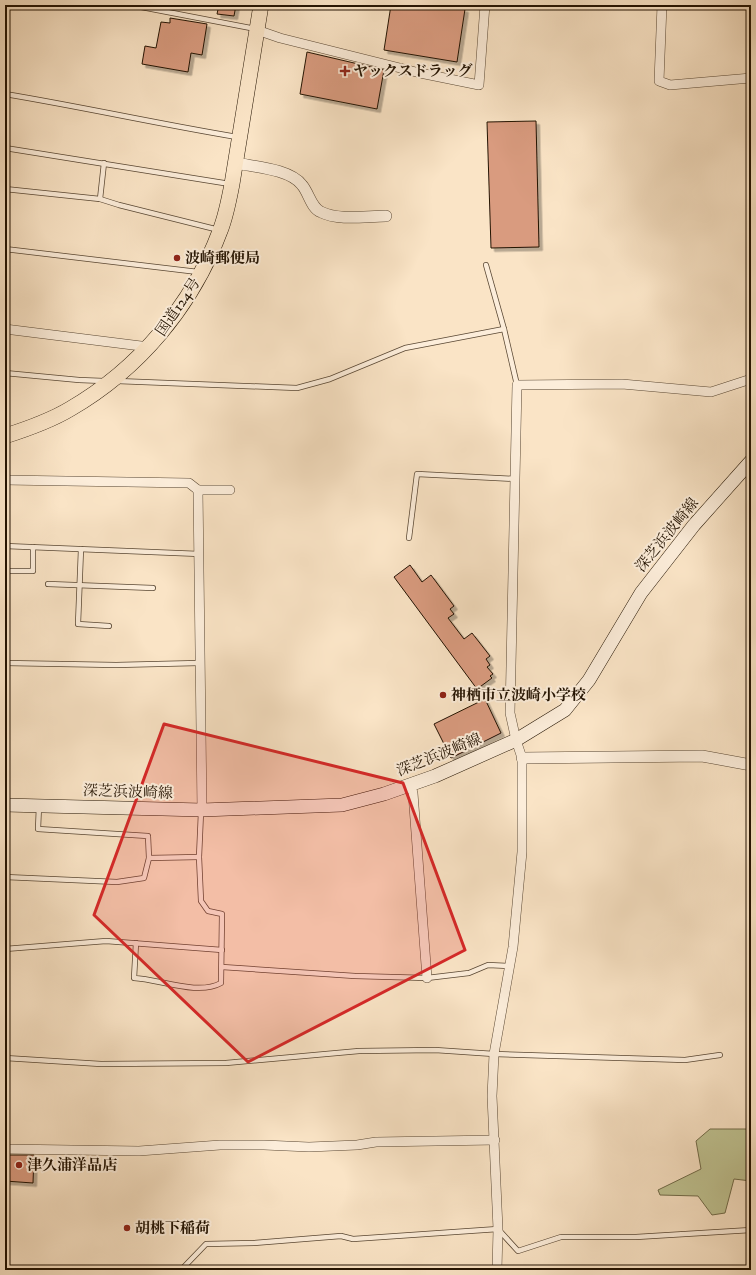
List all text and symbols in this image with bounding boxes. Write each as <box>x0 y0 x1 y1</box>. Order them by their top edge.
place label: ヤックスドラッグ <box>353 62 473 81</box>
marker: ヤックスドラッグ <box>340 66 350 76</box>
place label: 波崎郵便局 <box>185 249 260 268</box>
marker: 波崎郵便局 <box>172 253 182 263</box>
street label: 国道124号 <box>152 274 204 340</box>
street label: 深芝浜波崎線 <box>631 494 703 576</box>
place label: 神栖市立波崎小学校 <box>451 686 586 705</box>
marker: 神栖市立波崎小学校 <box>438 690 448 700</box>
street label: 深芝浜波崎線 <box>394 729 484 781</box>
street label: 深芝浜波崎線 <box>83 781 173 803</box>
place label: 津久浦洋品店 <box>27 1156 117 1175</box>
marker: 津久浦洋品店 <box>14 1160 24 1170</box>
place label: 胡桃下稲荷 <box>135 1219 210 1238</box>
marker: 胡桃下稲荷 <box>122 1223 132 1233</box>

